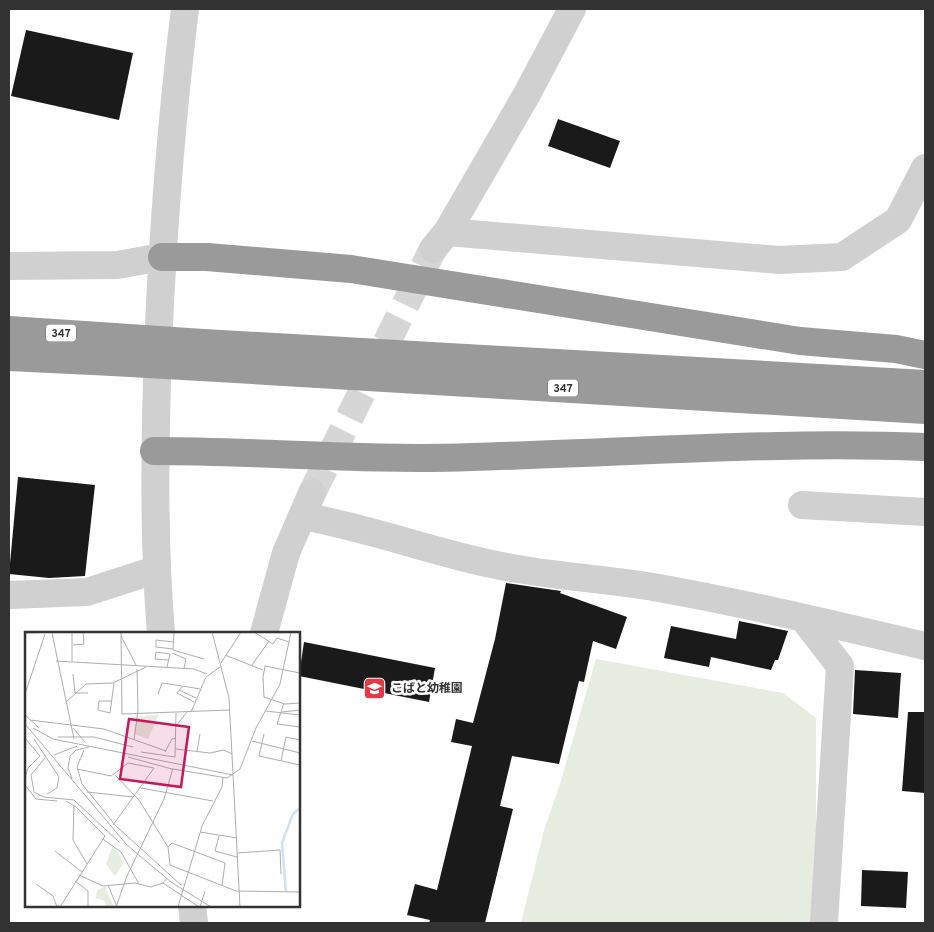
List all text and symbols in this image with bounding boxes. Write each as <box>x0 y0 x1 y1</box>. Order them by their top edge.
road number: 347 <box>46 324 76 342</box>
road number: 347 <box>548 379 578 396</box>
inset map <box>25 632 300 907</box>
school or university icon: こばと幼稚園 <box>363 676 387 700</box>
place label: こばと幼稚園 <box>391 681 463 697</box>

